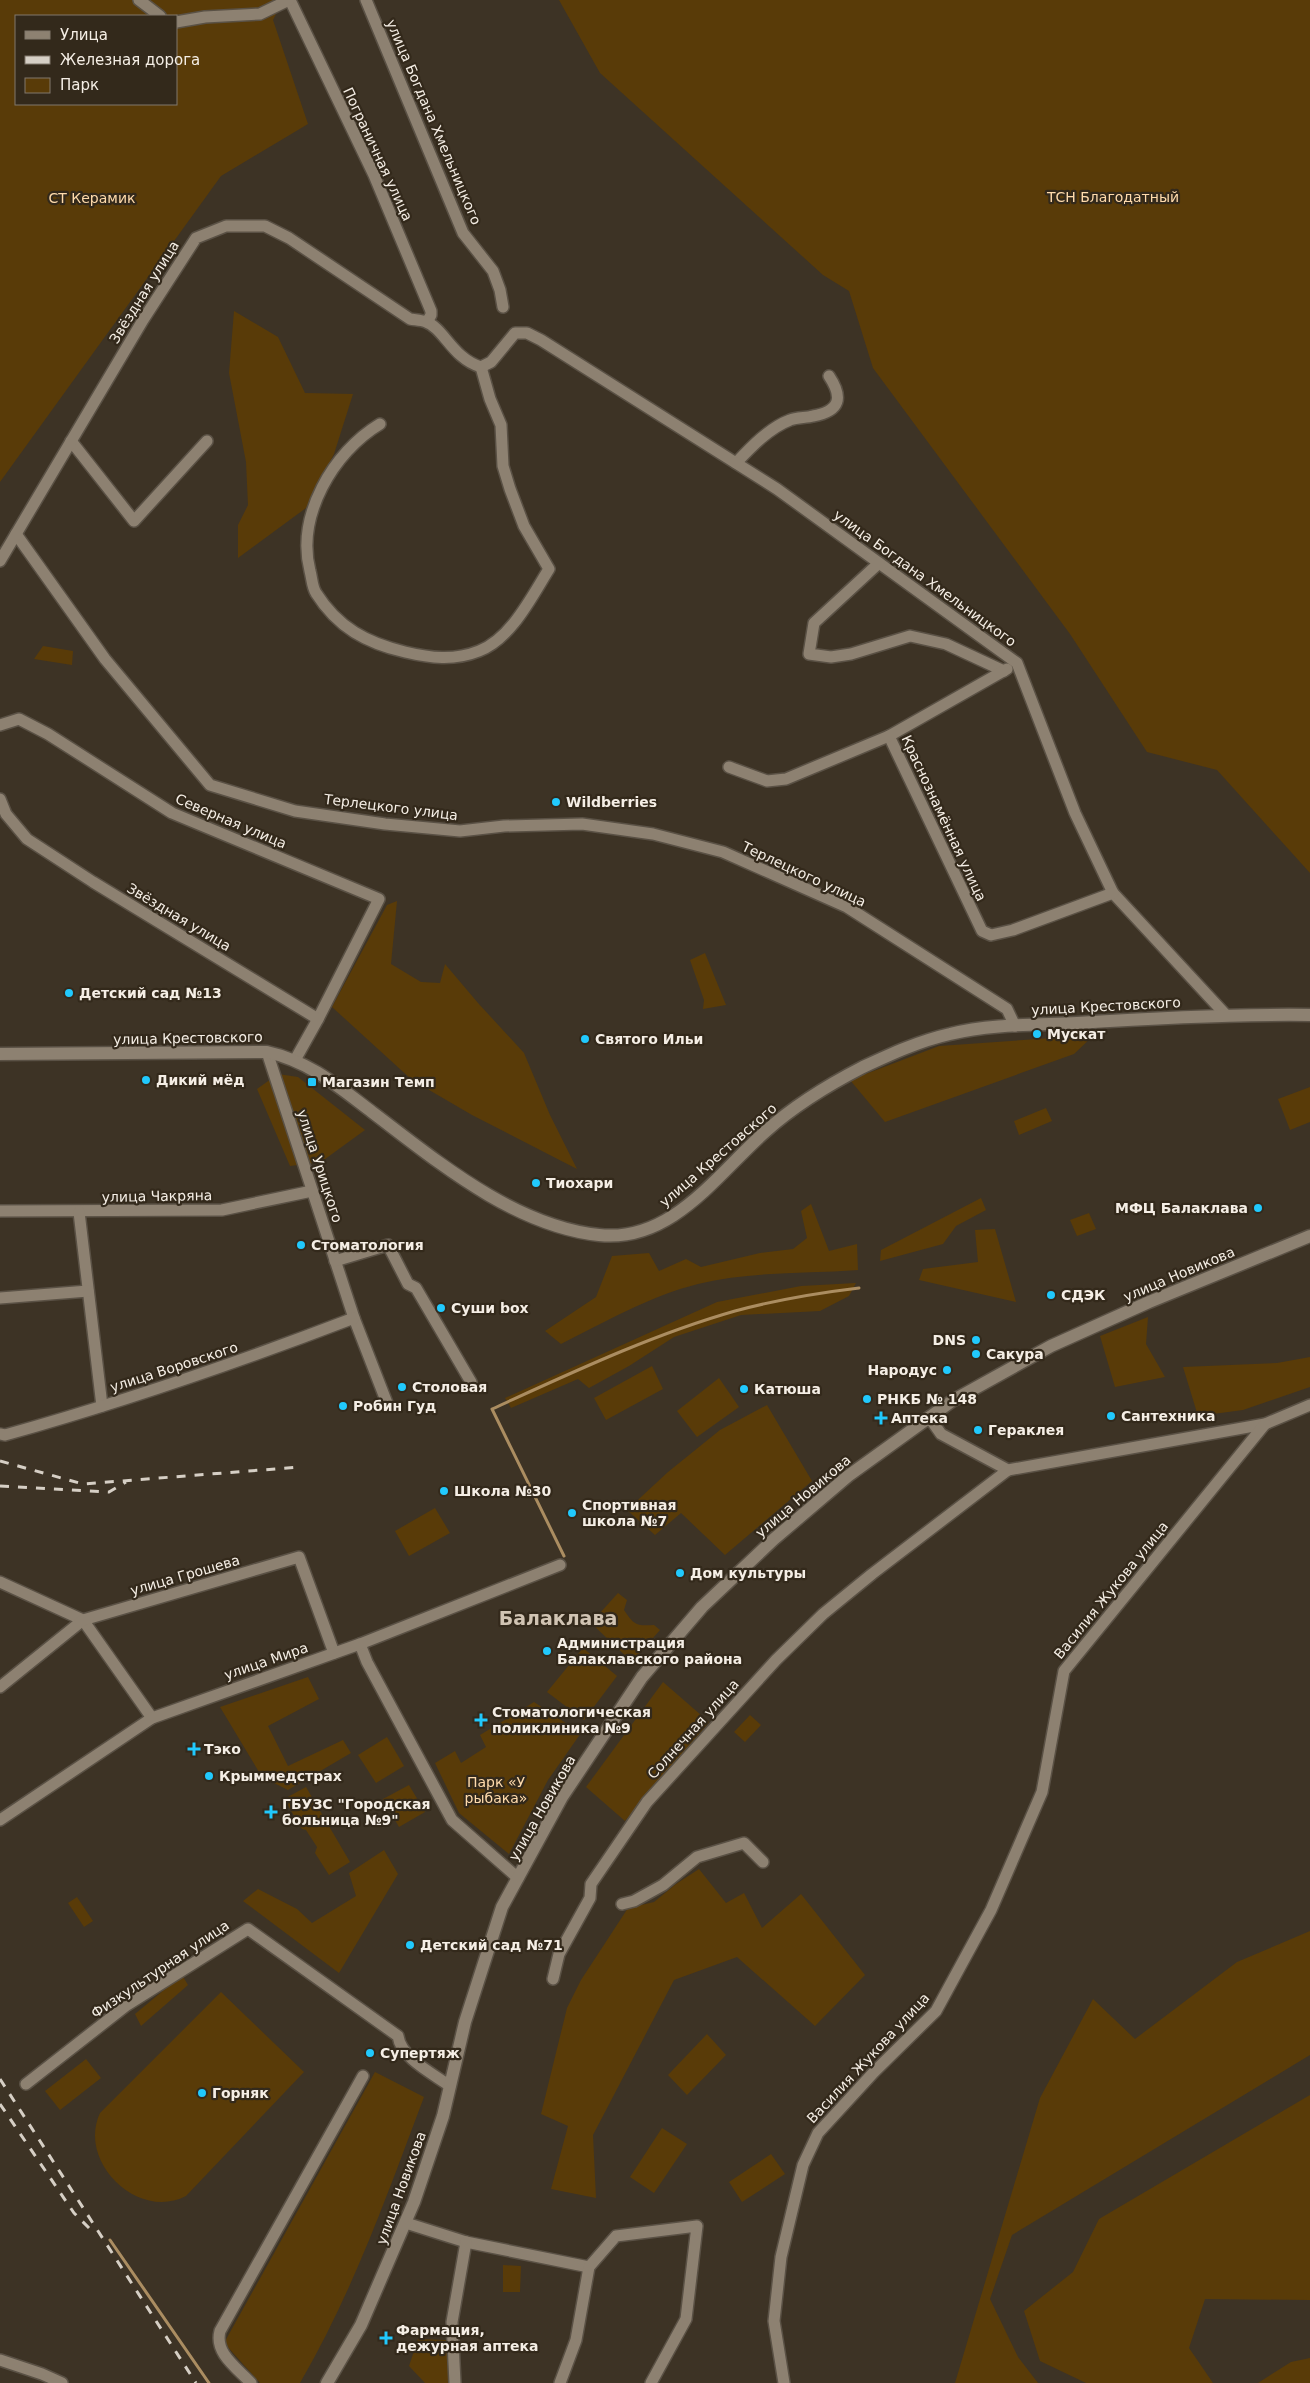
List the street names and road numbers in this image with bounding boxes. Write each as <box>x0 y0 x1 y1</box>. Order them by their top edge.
street label: улица Богдана Хмельницкого <box>383 17 485 227</box>
street label: Пограничная улица <box>340 85 416 223</box>
street label: Звёздная улица <box>106 238 182 346</box>
street label: улица Богдана Хмельницкого <box>831 506 1019 650</box>
street label: Краснознамённая улица <box>898 732 990 904</box>
street label: Северная улица <box>173 790 289 852</box>
street label: Терлецкого улица <box>322 791 459 823</box>
street label: Терлецкого улица <box>739 838 869 910</box>
street label: Звёздная улица <box>124 880 234 954</box>
street label: улица Крестовского <box>1031 994 1181 1018</box>
street label: улица Крестовского <box>113 1029 263 1047</box>
street label: улица Крестовского <box>656 1100 780 1210</box>
street label: улица Урицкого <box>294 1107 346 1225</box>
street label: улица Чакряна <box>102 1187 212 1205</box>
street label: улица Новикова <box>1121 1243 1237 1305</box>
street label: улица Воровского <box>108 1339 240 1395</box>
street label: улица Новикова <box>752 1452 854 1540</box>
street label: Василия Жукова улица <box>1051 1518 1171 1662</box>
street label: улица Грошева <box>128 1552 242 1598</box>
street label: улица Мира <box>222 1639 310 1683</box>
street label: Солнечная улица <box>644 1676 742 1782</box>
street label: улица Новикова <box>505 1752 579 1864</box>
street label: Физкультурная улица <box>88 1917 232 2021</box>
street label: Василия Жукова улица <box>803 1990 933 2126</box>
street label: улица Новикова <box>373 2129 429 2247</box>

